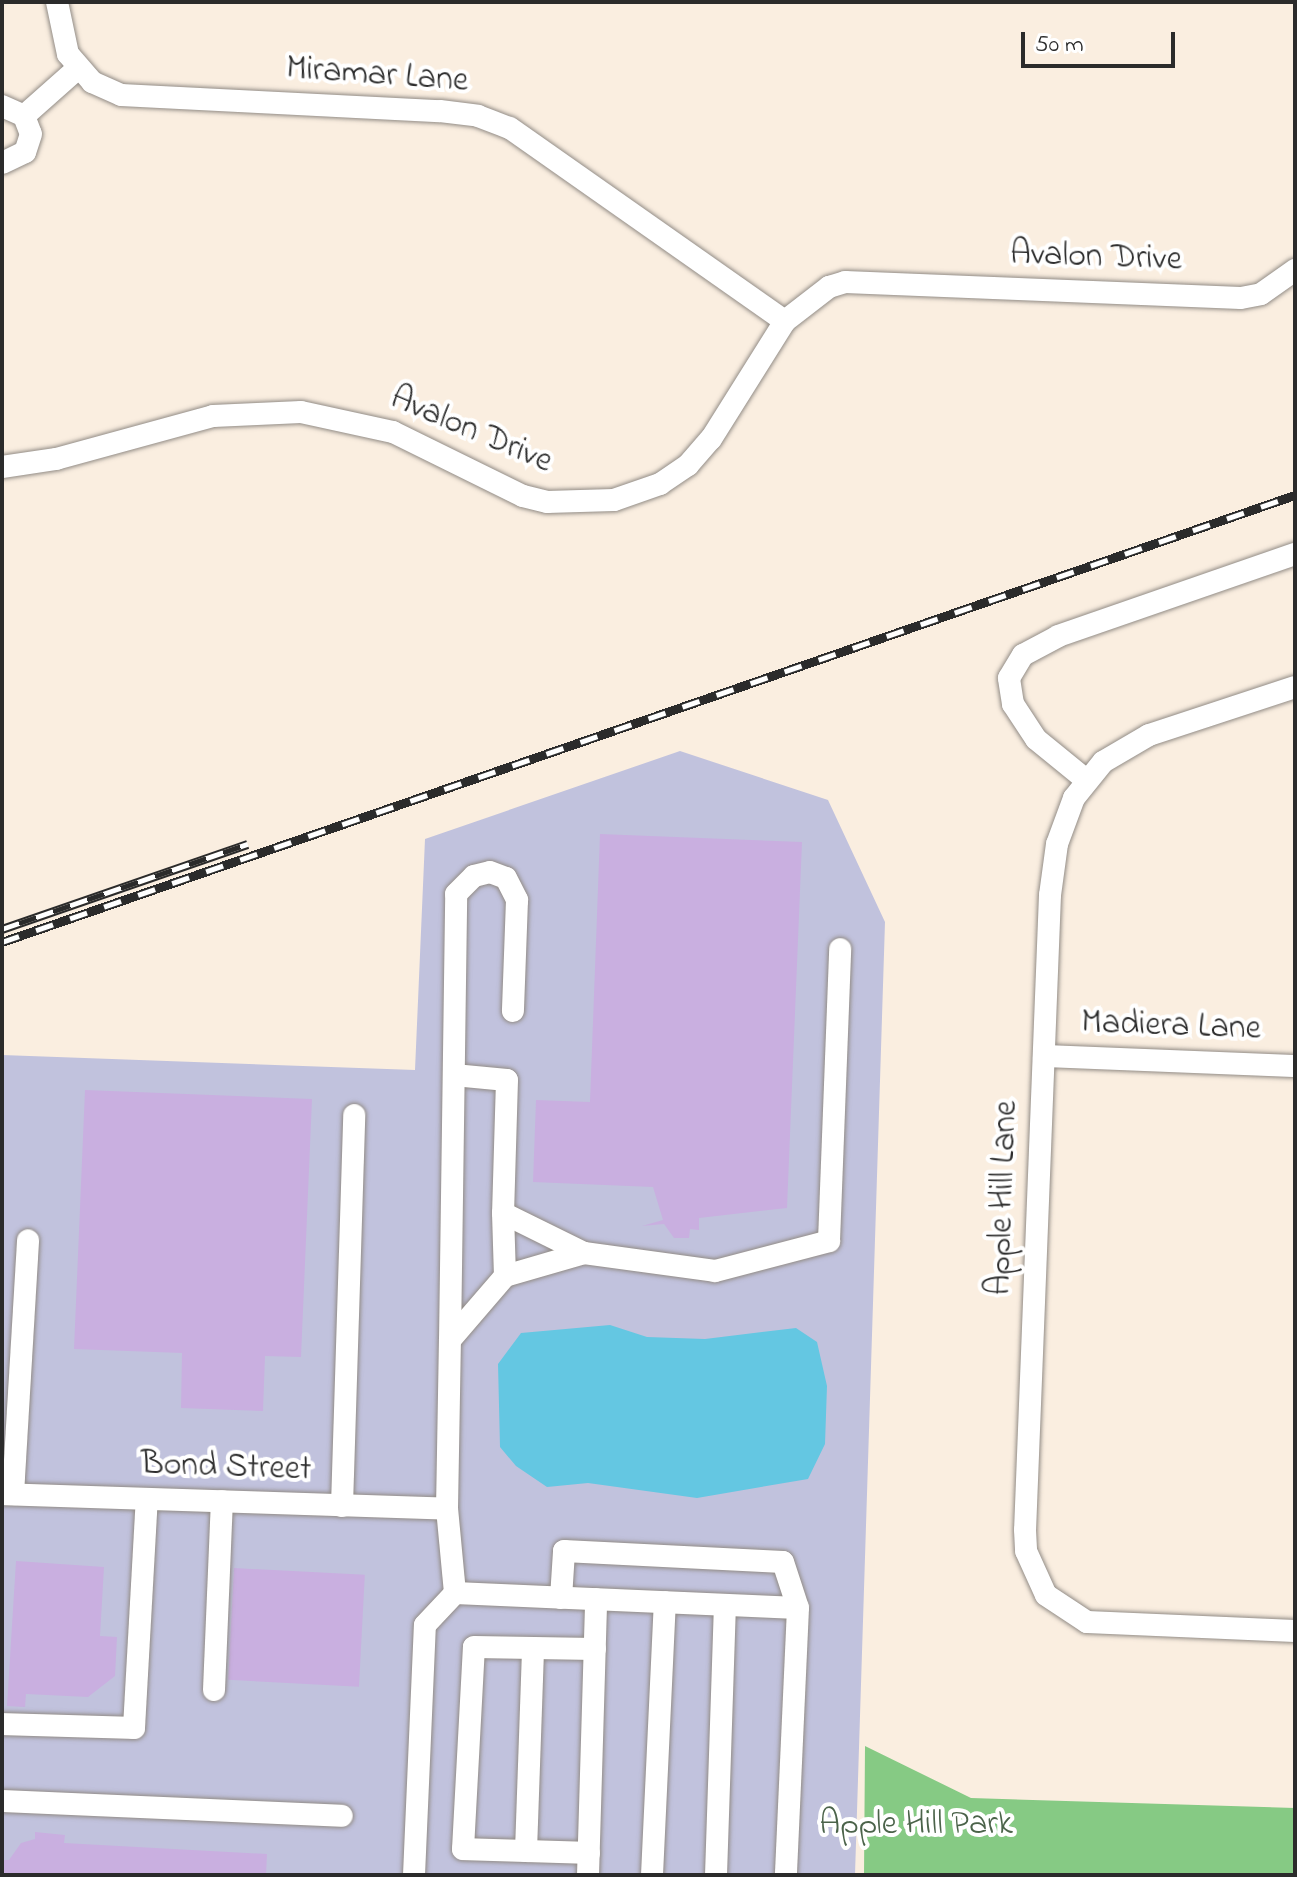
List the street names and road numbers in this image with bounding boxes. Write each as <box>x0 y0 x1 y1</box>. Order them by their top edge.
street label: Miramar Lane <box>285 49 469 103</box>
street label: Avalon Drive <box>1009 235 1183 281</box>
street label: Avalon Drive <box>384 379 558 483</box>
street label: Madiera Lane <box>1080 1003 1262 1051</box>
street label: Apple Hill Lane <box>980 1100 1028 1296</box>
street label: Bond Street <box>140 1445 312 1491</box>

